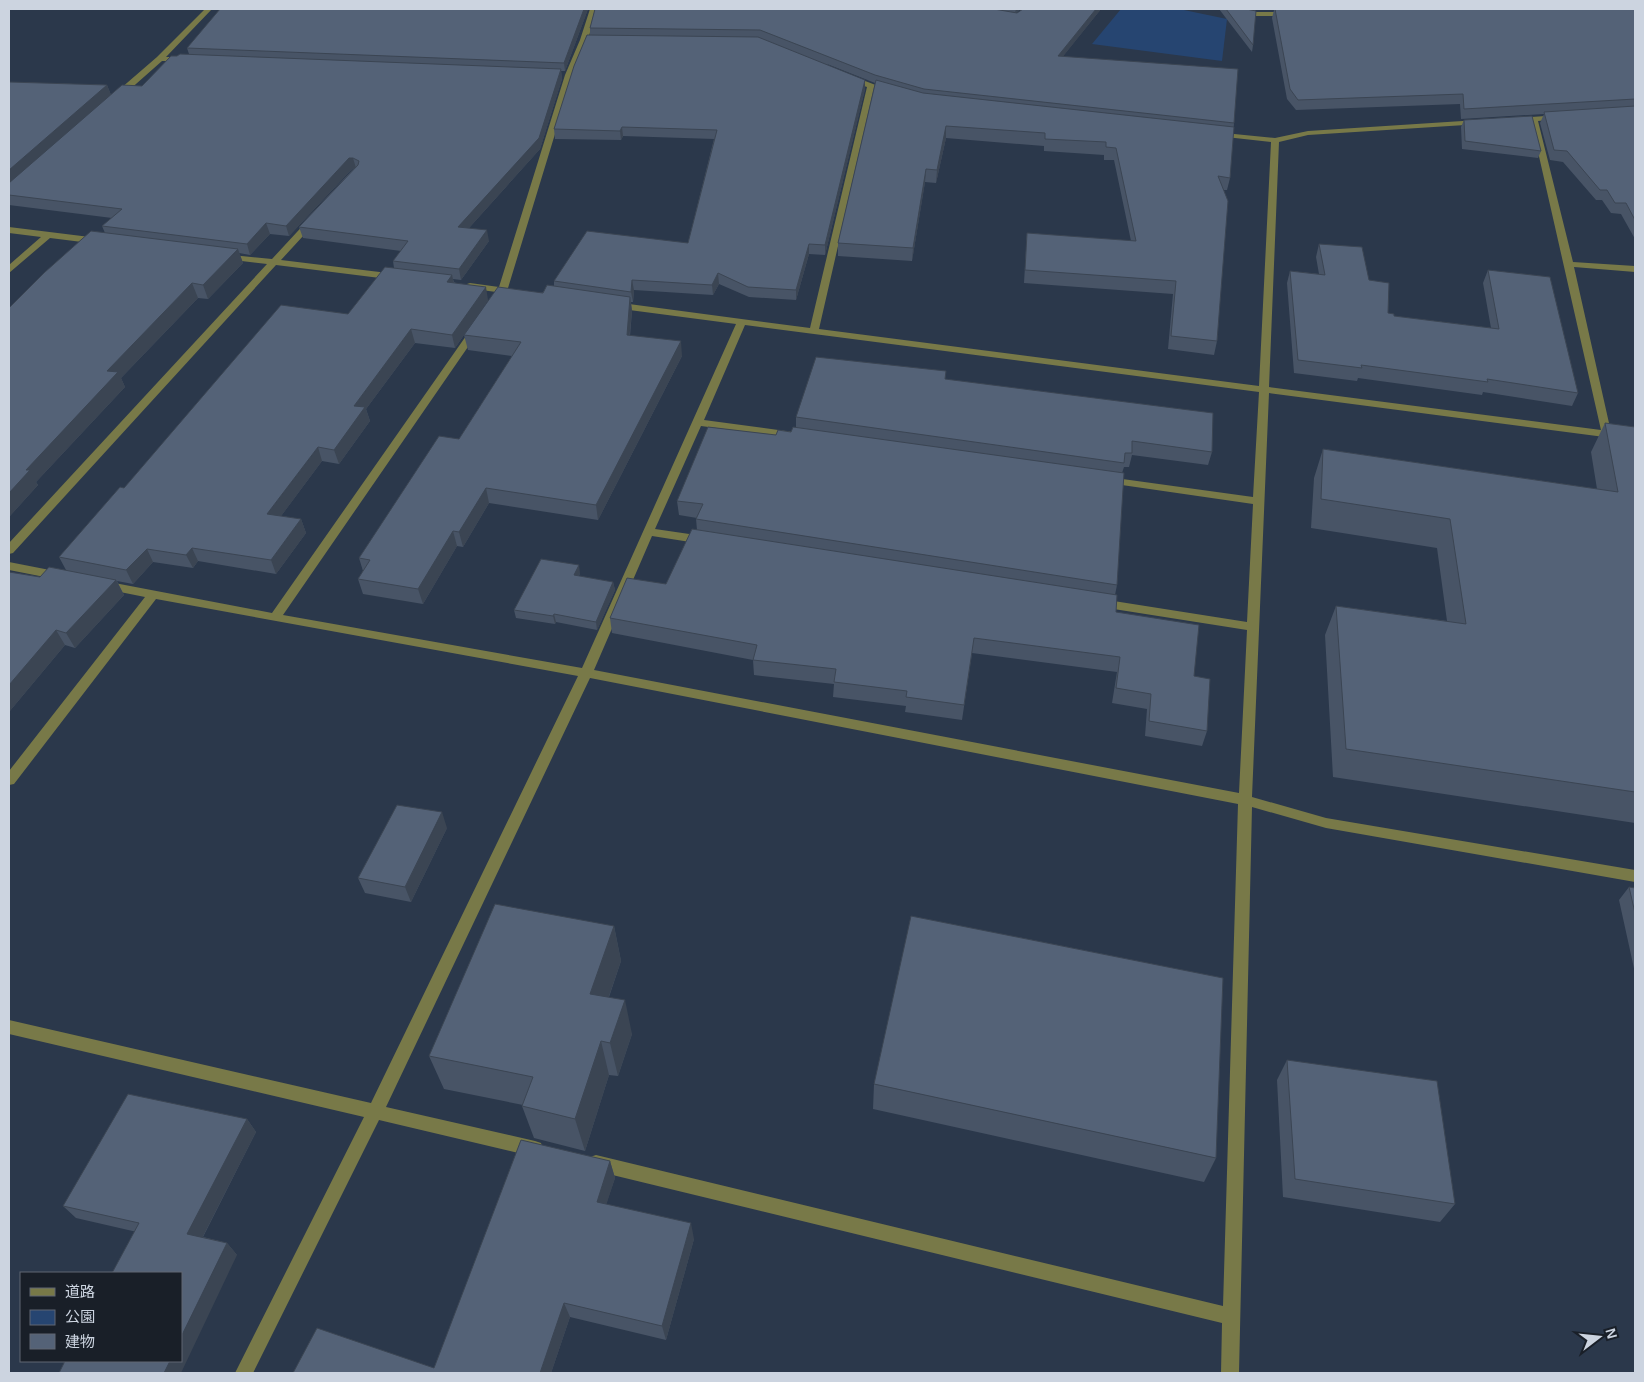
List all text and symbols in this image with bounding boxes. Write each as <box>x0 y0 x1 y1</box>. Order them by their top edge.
legend <box>20 1272 182 1362</box>
text: 道路 <box>65 1283 95 1300</box>
text: 公園 <box>65 1308 95 1325</box>
north arrow <box>1574 1312 1624 1362</box>
text: N <box>1602 1326 1621 1340</box>
text: 建物 <box>65 1333 95 1350</box>

